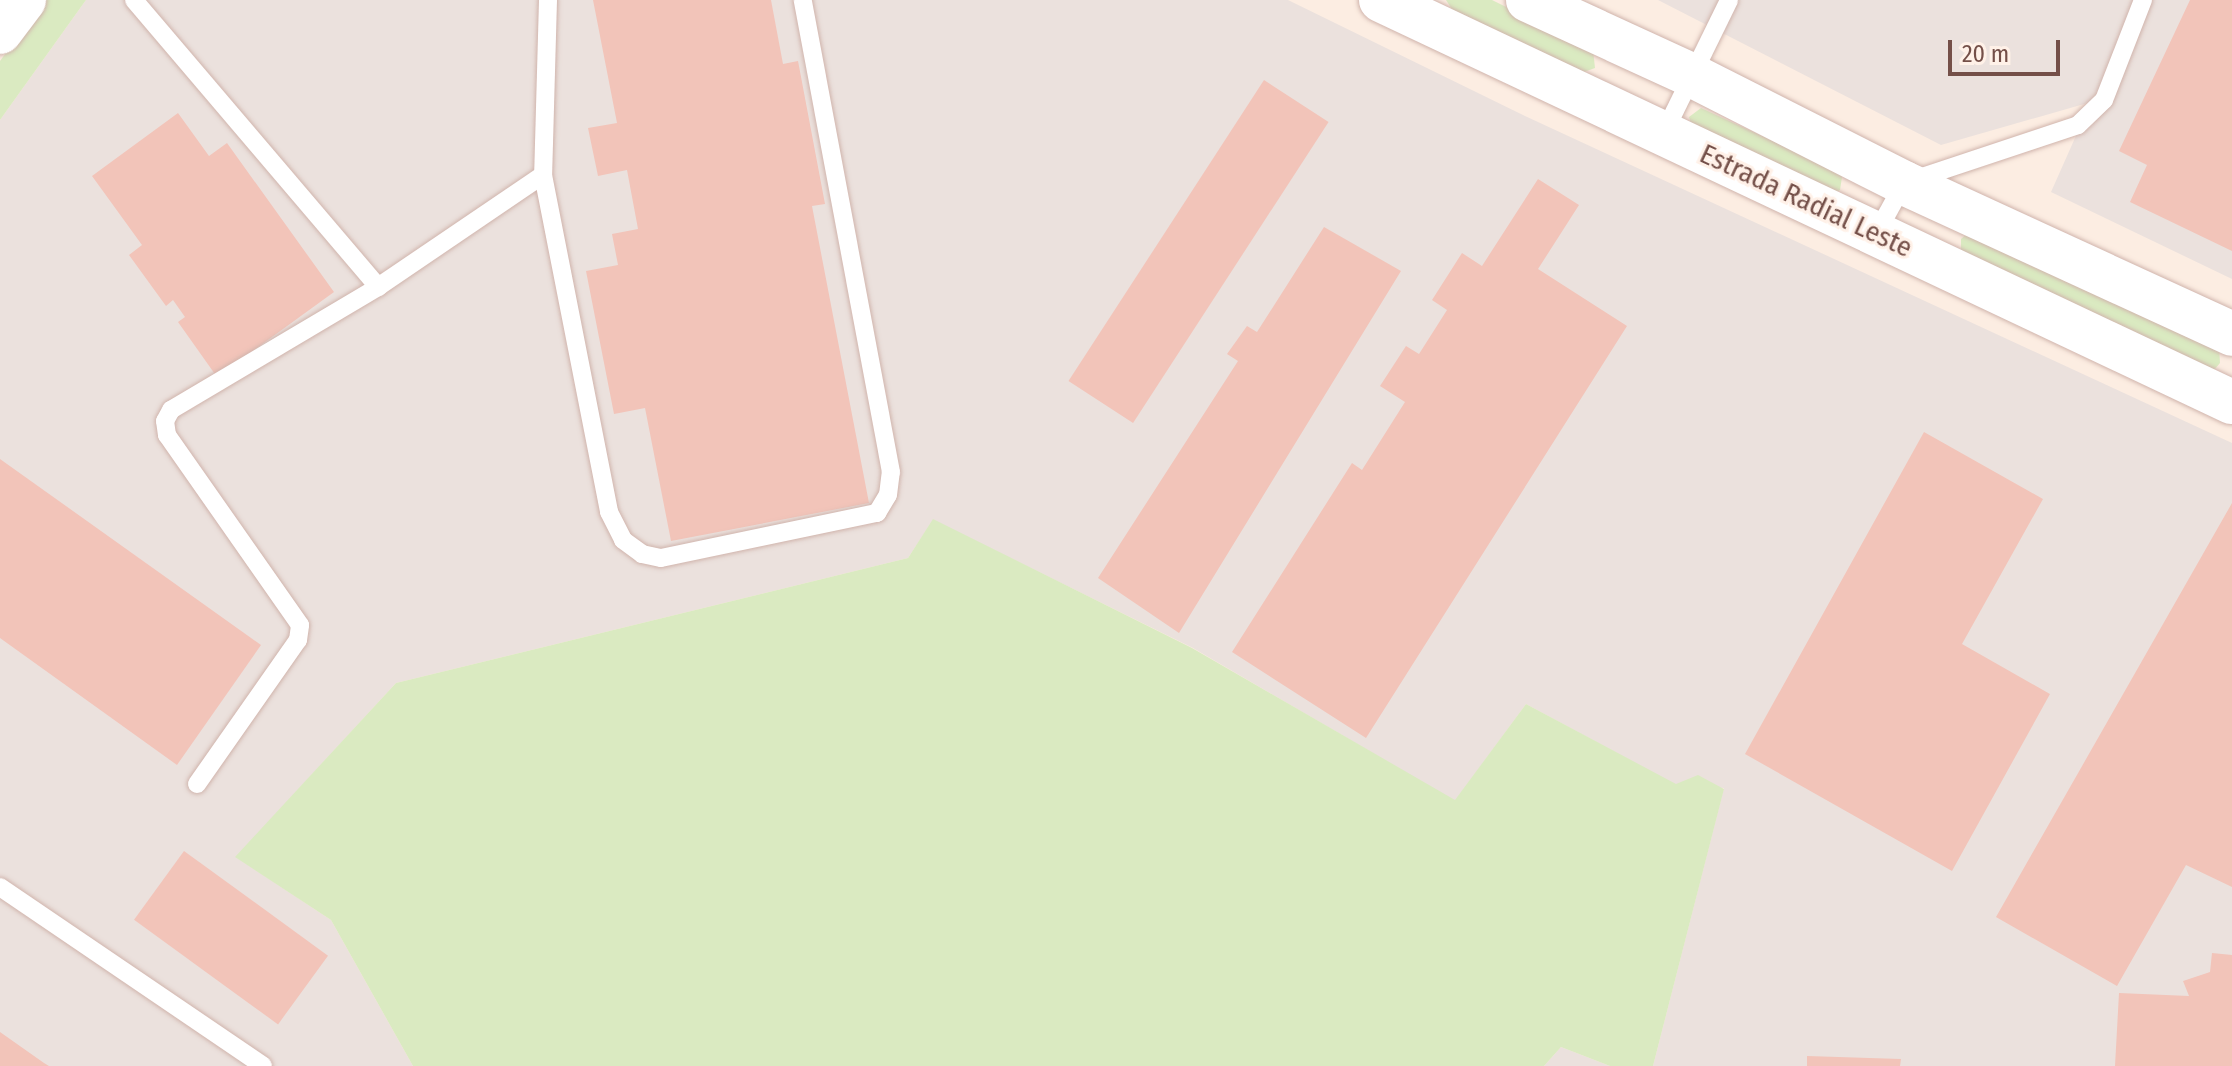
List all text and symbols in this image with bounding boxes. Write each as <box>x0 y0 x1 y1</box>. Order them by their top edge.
scale bar <box>1952 24 2064 74</box>
text: 20 m <box>1962 40 2009 68</box>
street label: Estrada Radial Leste <box>1695 137 1917 265</box>

